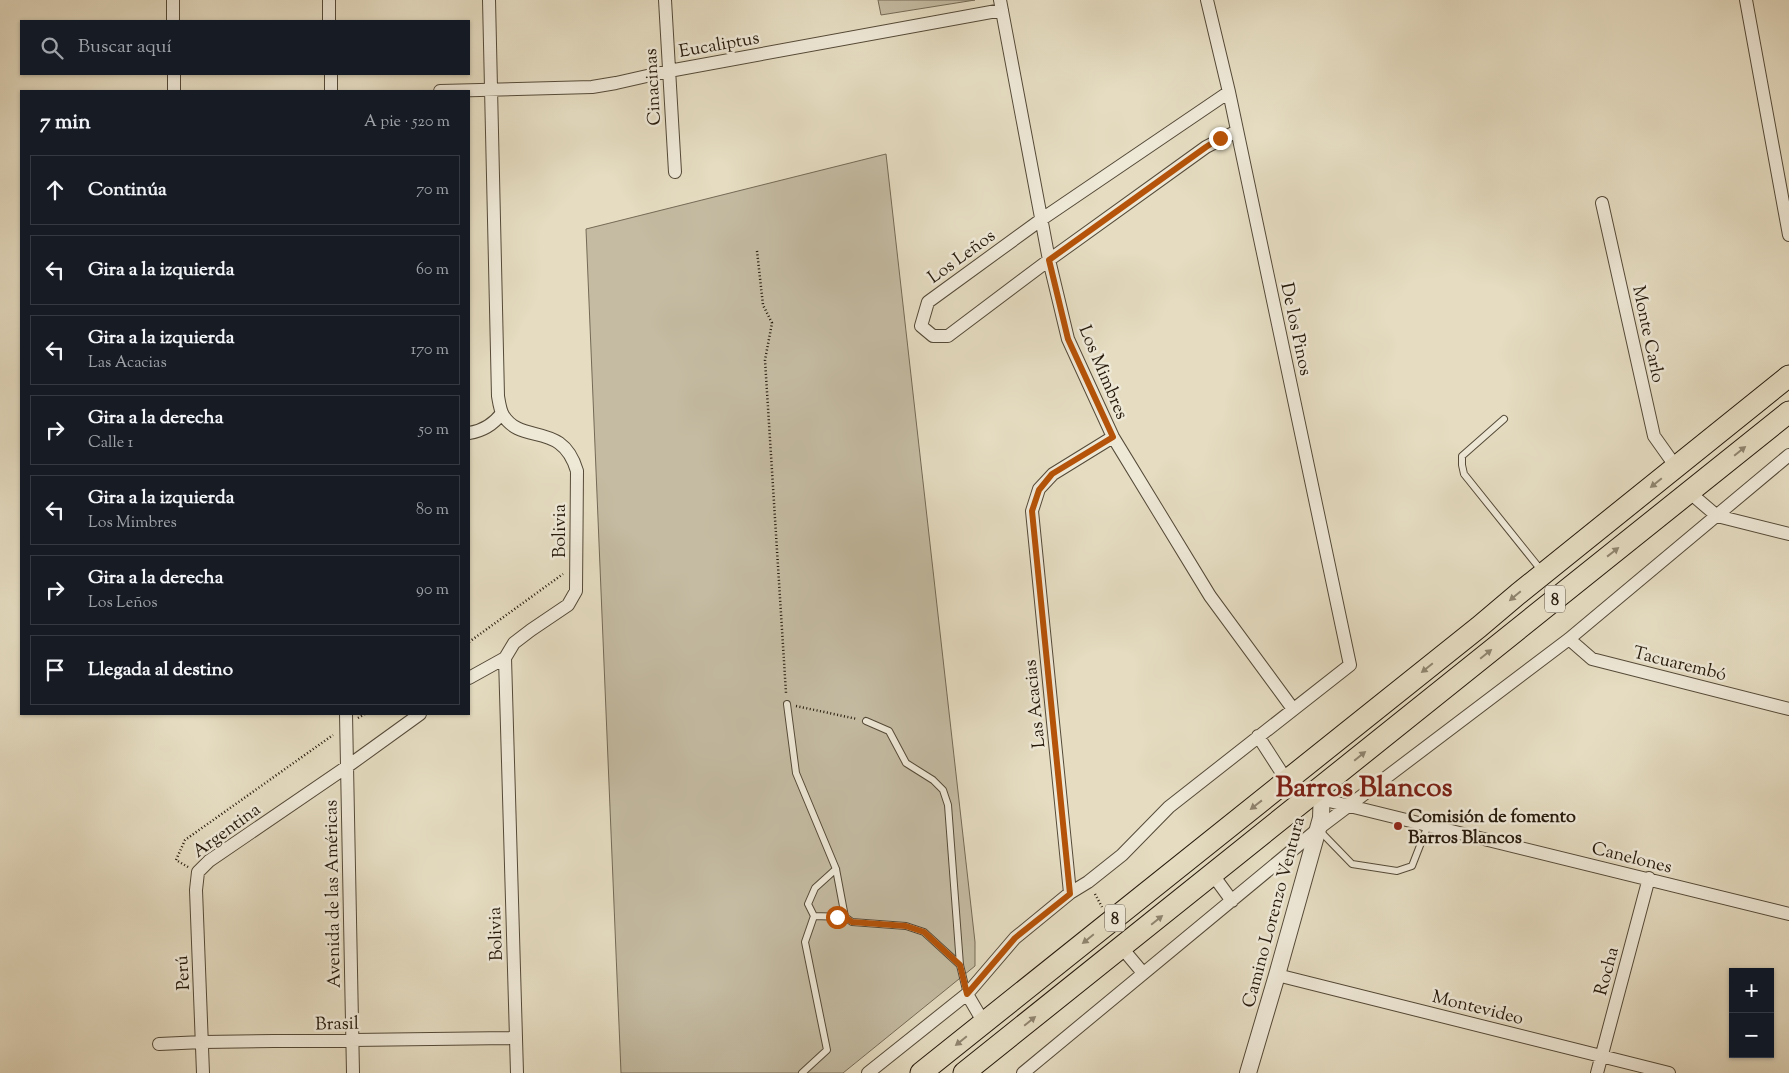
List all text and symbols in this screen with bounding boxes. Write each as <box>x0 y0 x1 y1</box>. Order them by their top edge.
search box <box>20 20 470 75</box>
street label: Eucaliptus <box>677 26 762 66</box>
icon: search <box>38 34 66 62</box>
text: Buscar aquí <box>78 34 172 61</box>
street label: Cinacinas <box>639 48 669 126</box>
text: 7 min <box>40 108 91 138</box>
text: A pie · 520 m <box>364 111 450 134</box>
route end <box>1209 127 1232 150</box>
icon: ahead <box>41 176 69 204</box>
text: Continúa <box>88 177 167 204</box>
text: 70 m <box>416 179 449 202</box>
street label: Los Leños <box>923 224 1001 291</box>
icon: left <box>41 256 69 284</box>
text: Gira a la izquierda <box>88 257 234 284</box>
text: 60 m <box>416 259 449 282</box>
street label: De los Pinos <box>1273 281 1318 378</box>
street label: Monte Carlo <box>1624 283 1670 385</box>
street label: Los Mimbres <box>1071 322 1134 424</box>
text: Gira a la izquierda <box>88 325 234 352</box>
icon: left <box>41 336 69 364</box>
text: 170 m <box>411 339 449 362</box>
text: Las Acacias <box>88 352 167 375</box>
text: Gira a la derecha <box>88 405 223 432</box>
icon: right <box>41 416 69 444</box>
text: 50 m <box>418 419 449 442</box>
text: Calle 1 <box>88 432 133 455</box>
one-way arrow <box>1733 446 1747 456</box>
one-way arrow <box>1650 478 1663 489</box>
text: Gira a la izquierda <box>88 485 234 512</box>
icon: left <box>41 496 69 524</box>
text: 80 m <box>416 499 449 522</box>
street label: Bolivia <box>548 504 574 558</box>
text: Los Mimbres <box>88 512 177 535</box>
one-way arrow <box>1606 547 1619 558</box>
text: Gira a la derecha <box>88 565 223 592</box>
icon: right <box>41 576 69 604</box>
text: 90 m <box>416 579 449 602</box>
road number: 8 <box>1545 586 1565 612</box>
one-way arrow <box>1510 590 1522 602</box>
text: Los Leños <box>88 592 158 615</box>
street label: Tacuarembó <box>1630 641 1729 689</box>
one-way arrow <box>1479 648 1492 659</box>
icon: arrive <box>41 656 69 684</box>
text: Llegada al destino <box>88 657 233 684</box>
street label: Las Acacias <box>1018 658 1054 749</box>
one-way arrow <box>1421 663 1434 674</box>
one-way arrow <box>1353 750 1366 761</box>
district label: Barros Blancos <box>1276 769 1452 809</box>
street label: Argentina <box>188 798 267 865</box>
one-way arrow <box>1250 799 1263 810</box>
street label: Avenida de las Américas <box>319 800 349 988</box>
place label: Comisión de fomento Barros Blancos <box>1408 805 1576 852</box>
street label: Camino Lorenzo Ventura <box>1237 814 1313 1011</box>
marker: Comisión de fomento Barros Blancos <box>1392 820 1404 832</box>
street label: Canelones <box>1589 836 1674 881</box>
road number: 8 <box>1105 904 1125 931</box>
route start <box>826 906 849 929</box>
street label: Bolivia <box>483 907 511 961</box>
one-way arrow <box>1150 914 1163 925</box>
one-way arrow <box>1082 934 1095 945</box>
street label: Rocha <box>1589 944 1627 999</box>
street label: Perú <box>170 955 198 991</box>
map controls <box>1729 968 1774 1058</box>
button: + <box>1729 968 1774 1013</box>
street label: Montevideo <box>1429 985 1526 1033</box>
street label: Brasil <box>315 1012 359 1038</box>
button: − <box>1729 1013 1774 1058</box>
one-way arrow <box>1023 1015 1036 1026</box>
one-way arrow <box>955 1035 968 1046</box>

